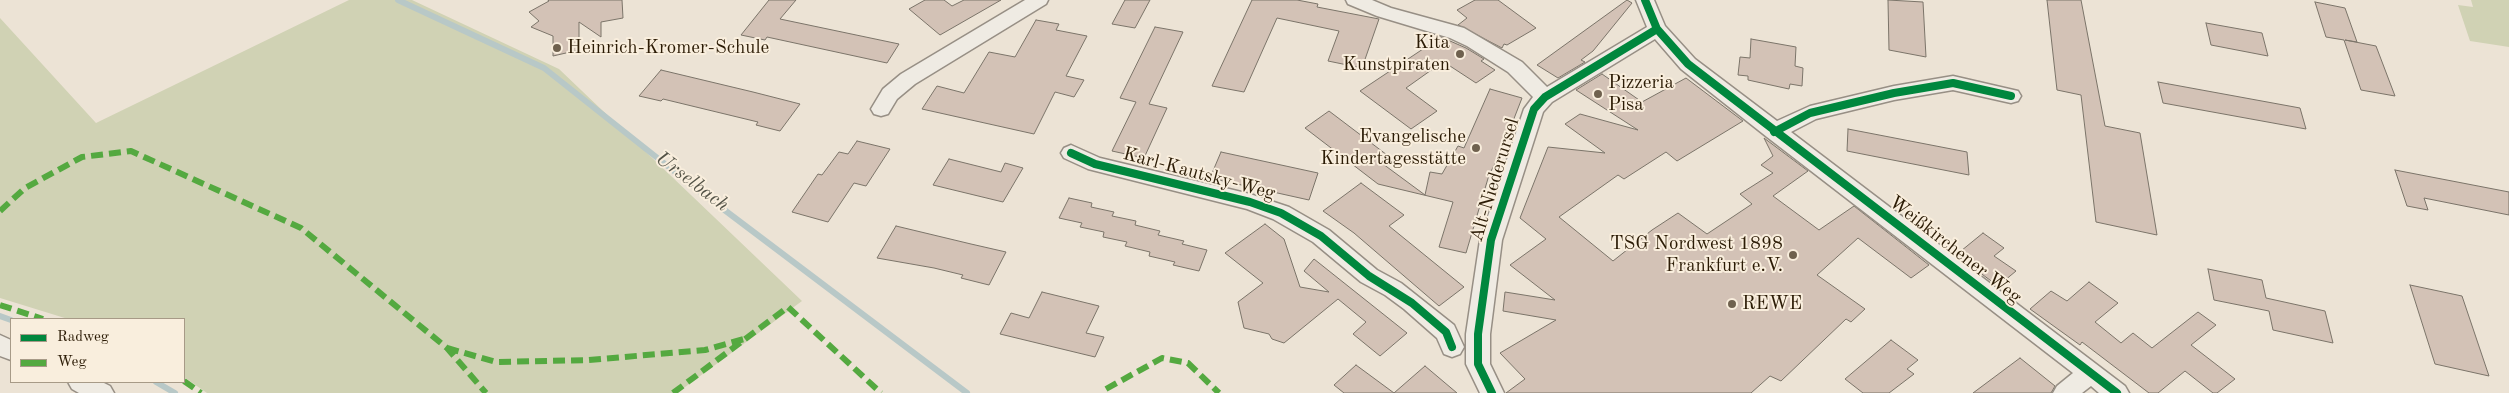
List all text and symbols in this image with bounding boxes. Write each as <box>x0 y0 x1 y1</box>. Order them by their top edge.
place label: Kita Kunstpiraten <box>1343 32 1450 76</box>
place label: Heinrich-Kromer-Schule <box>567 37 769 59</box>
marker: Heinrich-Kromer-Schule <box>551 42 563 54</box>
marker: Kita Kunstpiraten <box>1454 48 1466 60</box>
place label: Pizzeria Pisa <box>1608 72 1674 116</box>
marker: Pizzeria Pisa <box>1592 88 1604 100</box>
street label: Alt-Niederursel <box>1465 115 1525 245</box>
place label: Evangelische Kindertagesstätte <box>1320 126 1466 170</box>
marker: Evangelische Kindertagesstätte <box>1470 142 1482 154</box>
street label: Karl-Kautsky-Weg <box>1120 143 1278 205</box>
water label: Urselbach <box>651 147 733 217</box>
street label: Weißkirchener Weg <box>1884 191 2026 309</box>
place label: TSG Nordwest 1898 Frankfurt e.V. <box>1610 233 1783 277</box>
marker: TSG Nordwest 1898 Frankfurt e.V. <box>1787 249 1799 261</box>
place label: REWE <box>1742 293 1802 315</box>
marker: REWE <box>1726 298 1738 310</box>
legend <box>10 318 185 383</box>
text: Radweg <box>57 330 109 345</box>
text: Weg <box>57 355 87 370</box>

